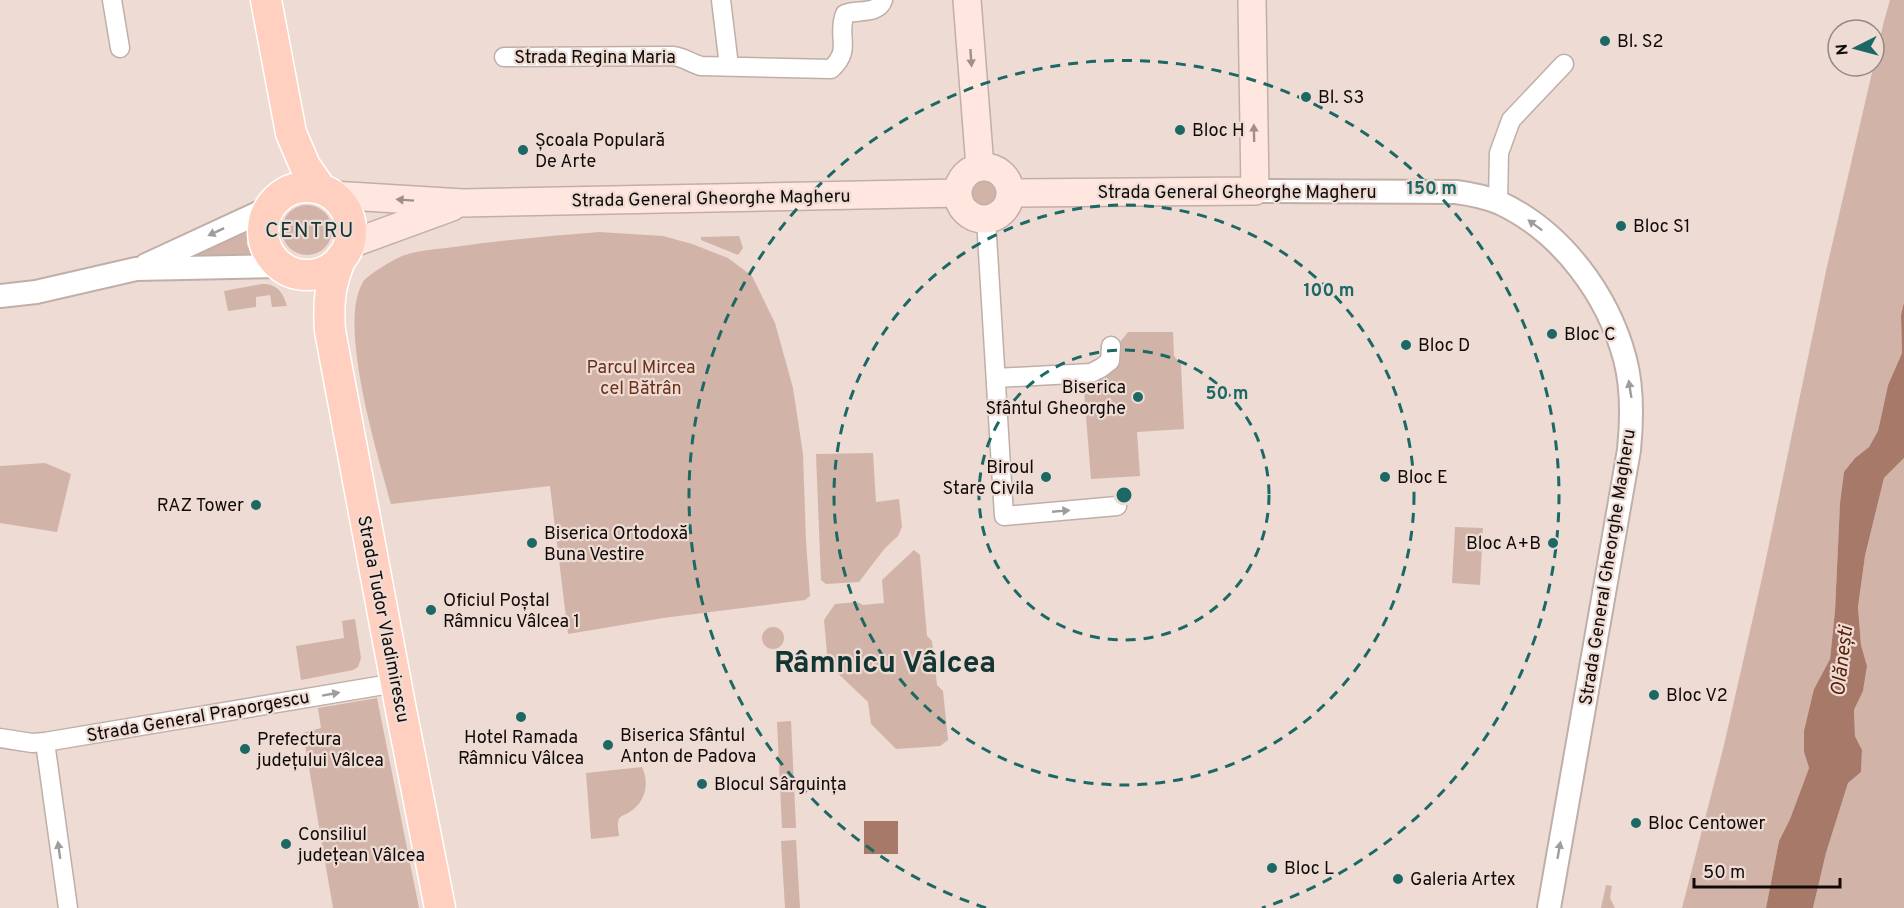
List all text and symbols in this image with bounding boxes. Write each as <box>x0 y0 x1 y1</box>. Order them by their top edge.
north arrow <box>1826 18 1886 78</box>
place label: Bl. S2 <box>1617 31 1664 54</box>
marker: Bl. S2 <box>1598 34 1612 48</box>
text: N <box>1833 43 1854 56</box>
street label: Strada Regina Maria <box>514 47 676 70</box>
one-way arrow <box>967 49 976 68</box>
place label: Bl. S3 <box>1318 87 1364 110</box>
marker: Bl. S3 <box>1299 90 1313 104</box>
place label: Bloc H <box>1192 120 1245 143</box>
marker: Bloc H <box>1173 123 1187 137</box>
one-way arrow <box>1249 123 1259 142</box>
place label: Școala Populară De Arte <box>535 130 665 174</box>
marker: Școala Populară De Arte <box>516 143 530 157</box>
text: 150 m <box>1407 178 1457 201</box>
street label: Strada General Gheorghe Magheru <box>1097 182 1377 205</box>
street label: Strada General Gheorghe Magheru <box>571 186 851 213</box>
one-way arrow <box>395 195 414 204</box>
place label: Bloc S1 <box>1633 216 1691 239</box>
district label: CENTRU <box>265 218 355 245</box>
one-way arrow <box>1527 218 1543 231</box>
marker: Bloc S1 <box>1614 219 1628 233</box>
one-way arrow <box>207 228 224 237</box>
text: 100 m <box>1303 280 1355 303</box>
place label: Bloc C <box>1564 324 1616 347</box>
marker: Bloc C <box>1545 327 1559 341</box>
place label: Bloc D <box>1418 335 1470 358</box>
marker: Bloc D <box>1399 338 1413 352</box>
park label: Parcul Mircea cel Bătrân <box>587 357 695 401</box>
place label: Biserica Sfântul Gheorghe <box>986 377 1126 421</box>
one-way arrow <box>1625 379 1634 398</box>
text: 50 m <box>1205 383 1249 406</box>
marker: Biserica Sfântul Gheorghe <box>1131 390 1145 404</box>
street label: Strada General Gheorghe Magheru <box>1575 428 1642 707</box>
place label: Biroul Stare Civila <box>942 457 1034 501</box>
place label: Bloc E <box>1397 467 1448 490</box>
marker: Biroul Stare Civila <box>1039 470 1053 484</box>
marker: Bloc E <box>1378 470 1392 484</box>
centre of rings <box>1114 485 1134 505</box>
place label: RAZ Tower <box>157 495 244 518</box>
marker: RAZ Tower <box>249 498 263 512</box>
one-way arrow <box>1051 506 1070 516</box>
street label: Strada Tudor Vladimirescu <box>351 514 414 725</box>
place label: Biserica Ortodoxă Buna Vestire <box>544 523 688 567</box>
place label: Bloc A+B <box>1466 533 1541 556</box>
marker: Biserica Ortodoxă Buna Vestire <box>525 536 539 550</box>
marker: Bloc A+B <box>1546 536 1560 550</box>
place label: Oficiul Poștal Râmnicu Vâlcea 1 <box>443 590 580 634</box>
marker: Oficiul Poștal Râmnicu Vâlcea 1 <box>424 603 438 617</box>
water label: Olănești <box>1826 623 1860 698</box>
district label: Râmnicu Vâlcea <box>774 646 996 683</box>
place label: Bloc V2 <box>1666 685 1728 708</box>
street label: Strada General Praporgescu <box>85 687 311 748</box>
marker: Bloc V2 <box>1647 688 1661 702</box>
one-way arrow <box>321 689 340 698</box>
marker: Hotel Ramada Râmnicu Vâlcea <box>514 710 528 724</box>
place label: Biserica Sfântul Anton de Padova <box>620 725 756 769</box>
place label: Hotel Ramada Râmnicu Vâlcea <box>458 727 584 771</box>
place label: Prefectura județului Vâlcea <box>256 729 384 773</box>
marker: Biserica Sfântul Anton de Padova <box>601 738 615 752</box>
marker: Prefectura județului Vâlcea <box>238 742 252 756</box>
place label: Blocul Sârguința <box>714 774 846 797</box>
marker: Blocul Sârguința <box>695 777 709 791</box>
place label: Bloc Centower <box>1648 813 1766 836</box>
marker: Bloc Centower <box>1629 816 1643 830</box>
place label: Consiliul județean Vâlcea <box>297 824 425 868</box>
marker: Consiliul județean Vâlcea <box>279 837 293 851</box>
one-way arrow <box>55 840 64 859</box>
one-way arrow <box>1555 841 1564 860</box>
scale bar <box>1694 851 1840 889</box>
place label: Bloc L <box>1284 858 1334 881</box>
marker: Bloc L <box>1265 861 1279 875</box>
text: 50 m <box>1703 862 1745 885</box>
place label: Galeria Artex <box>1410 869 1515 892</box>
marker: Galeria Artex <box>1391 872 1405 886</box>

